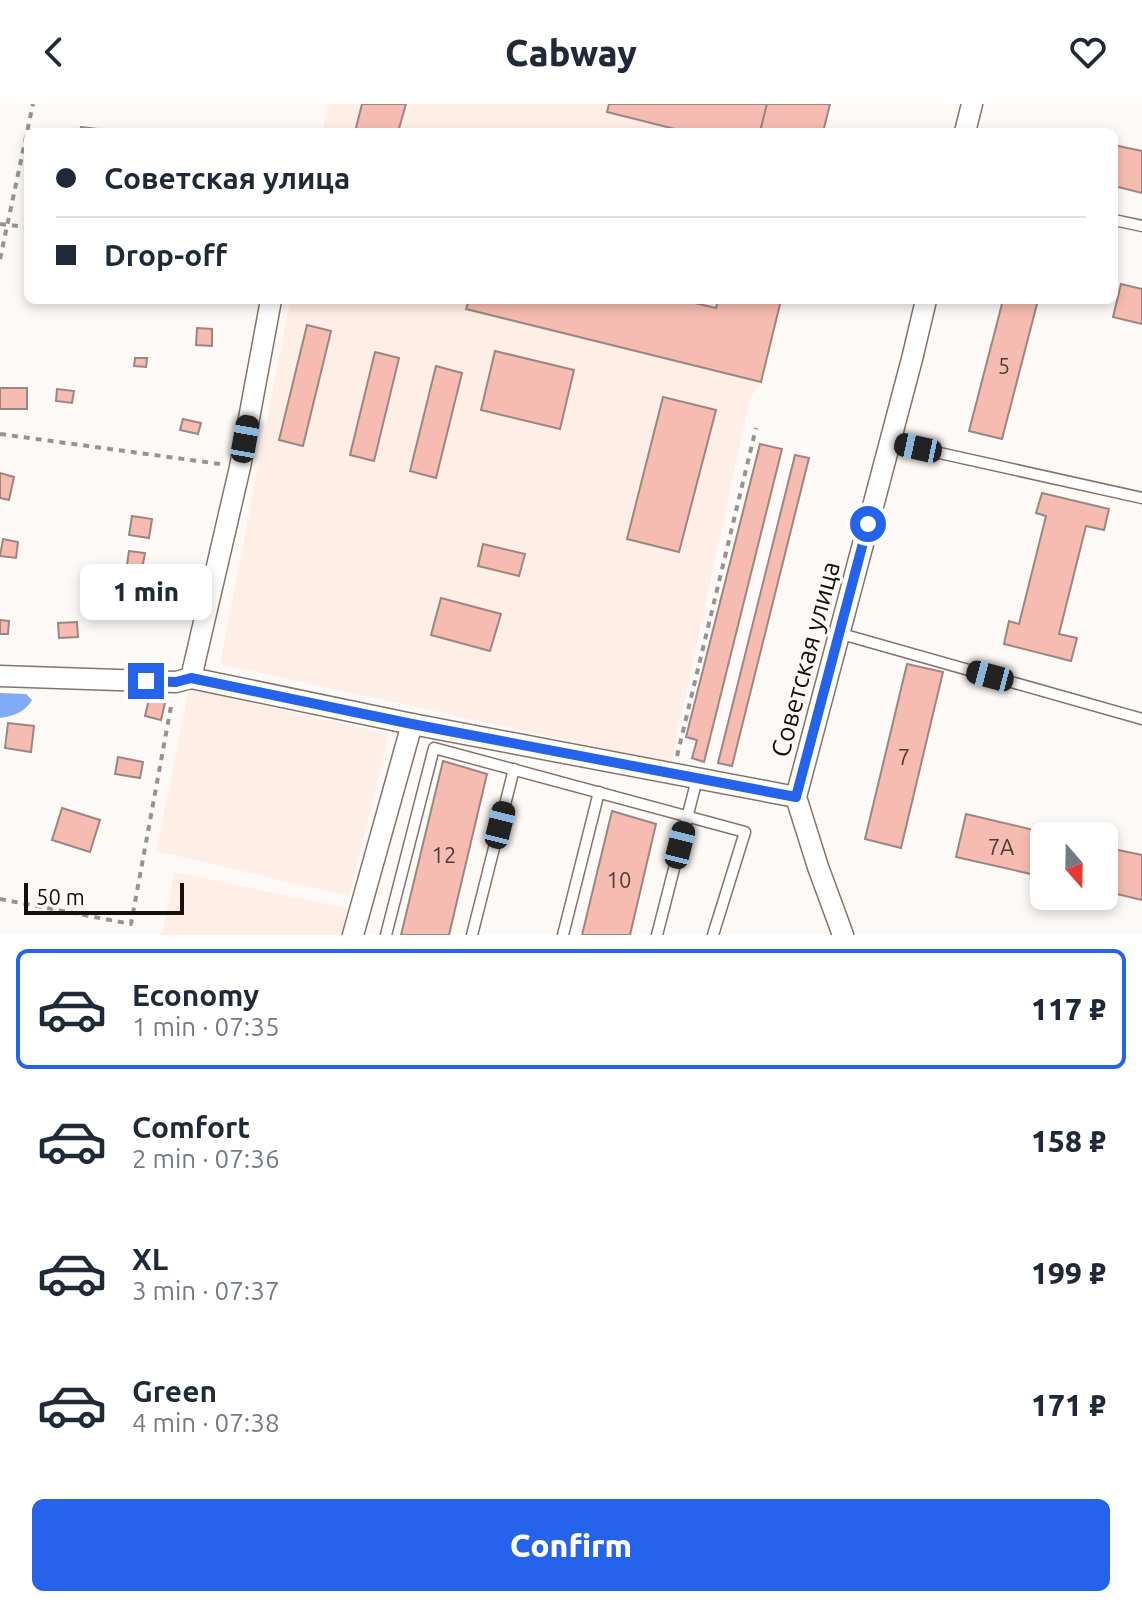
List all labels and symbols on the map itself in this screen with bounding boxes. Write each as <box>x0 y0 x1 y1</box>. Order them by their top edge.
house number: 5 <box>998 353 1010 378</box>
car <box>229 413 261 465</box>
car <box>892 431 944 465</box>
route start <box>850 506 886 542</box>
street label: Советская улица <box>765 558 845 760</box>
callout: 1 min <box>80 565 212 621</box>
car <box>964 658 1016 694</box>
route end <box>128 663 164 699</box>
house number: 7 <box>898 744 910 769</box>
car <box>483 799 517 851</box>
car <box>663 819 697 871</box>
north arrow <box>1030 822 1118 910</box>
house number: 7А <box>988 834 1015 859</box>
house number: 12 <box>432 842 456 867</box>
house number: 10 <box>607 867 631 892</box>
scale bar <box>24 879 184 915</box>

